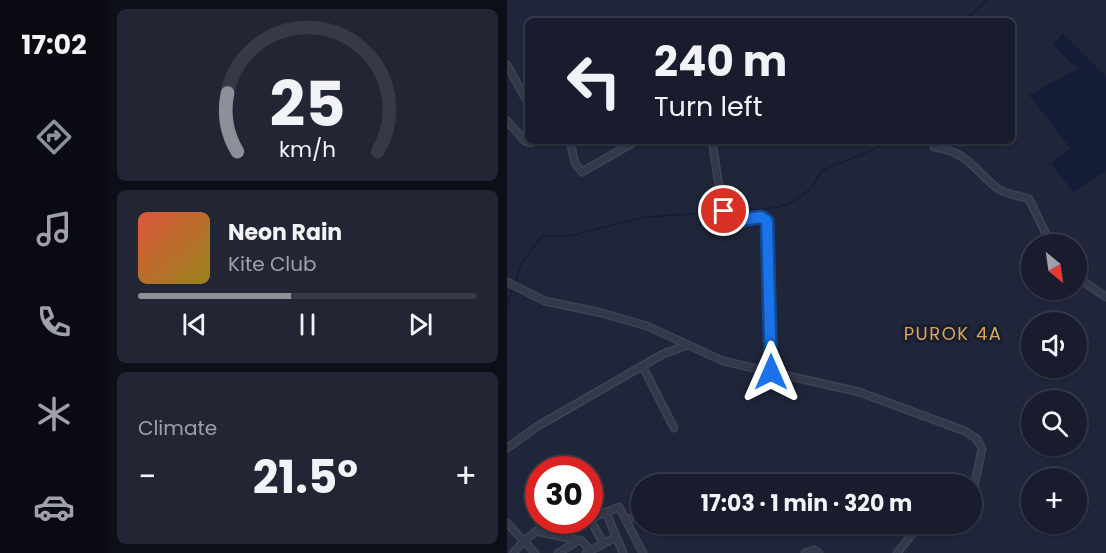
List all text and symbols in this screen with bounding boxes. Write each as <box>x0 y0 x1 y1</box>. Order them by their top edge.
text: 17:02 <box>21 26 87 63</box>
text: 240 m <box>654 32 787 91</box>
icon: left <box>555 42 633 120</box>
text: 25 <box>269 60 346 148</box>
text: Turn left <box>654 88 763 125</box>
icon: directions <box>33 116 75 158</box>
text: km/h <box>279 135 336 166</box>
pin <box>698 185 749 236</box>
icon: arrive <box>707 194 740 227</box>
icon: music <box>33 208 75 250</box>
text: Neon Rain <box>228 217 342 248</box>
north arrow <box>1021 234 1087 300</box>
map controls <box>1021 234 1087 534</box>
text: Kite Club <box>228 250 317 278</box>
icon: phone <box>33 301 75 343</box>
icon: previous <box>178 308 211 341</box>
icon: pause <box>291 308 324 341</box>
icon: next <box>404 308 437 341</box>
button: sound <box>1021 312 1087 378</box>
district label: PUROK 4A <box>904 321 1002 346</box>
position arrow <box>739 340 803 404</box>
button: search <box>1021 390 1087 456</box>
icon: climate <box>33 393 75 435</box>
text: Climate <box>138 414 217 442</box>
text: 21.5° <box>253 446 358 509</box>
text: − <box>138 453 156 500</box>
text: + <box>454 453 477 500</box>
speed limit sign: 30 <box>525 456 603 534</box>
button: + <box>1021 468 1087 534</box>
icon: car <box>33 486 75 528</box>
text: 17:03 · 1 min · 320 m <box>701 488 912 519</box>

